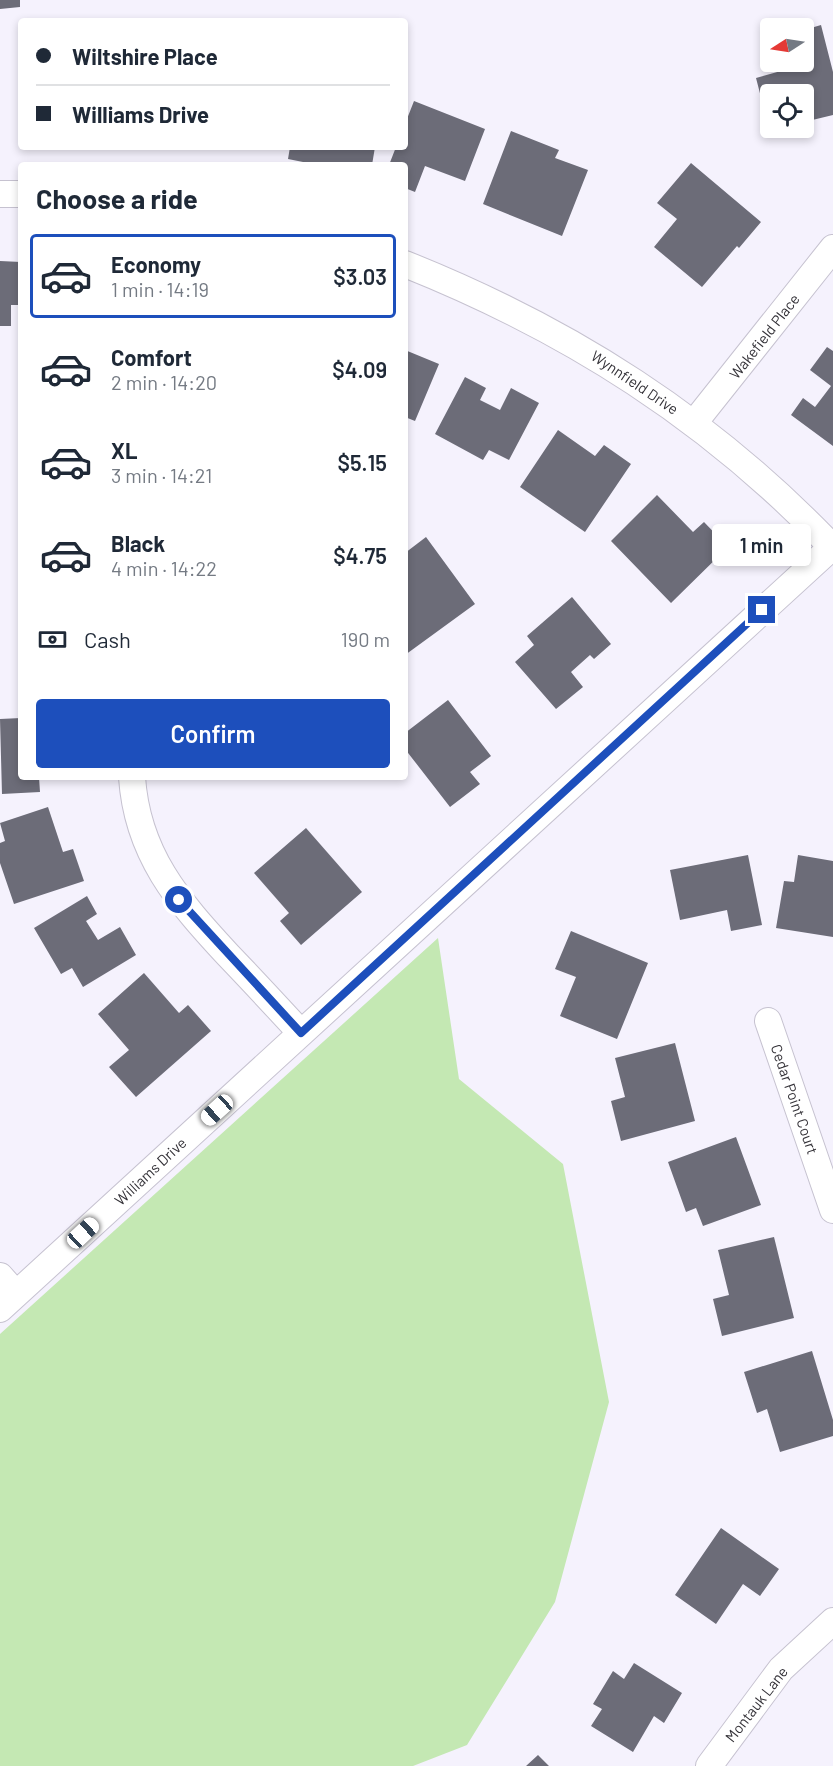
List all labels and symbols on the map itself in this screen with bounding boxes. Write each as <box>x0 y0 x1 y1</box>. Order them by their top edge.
north arrow <box>760 18 814 72</box>
street label: Wakefield Place <box>725 290 803 382</box>
street label: Wynnfield Drive <box>588 346 682 418</box>
callout: 1 min <box>712 523 812 565</box>
route end <box>748 596 775 623</box>
route start <box>165 886 192 913</box>
street label: Cedar Point Court <box>768 1042 822 1156</box>
car <box>198 1091 236 1129</box>
street label: Williams Drive <box>110 1133 190 1209</box>
car <box>64 1214 102 1252</box>
street label: Montauk Lane <box>721 1663 791 1745</box>

